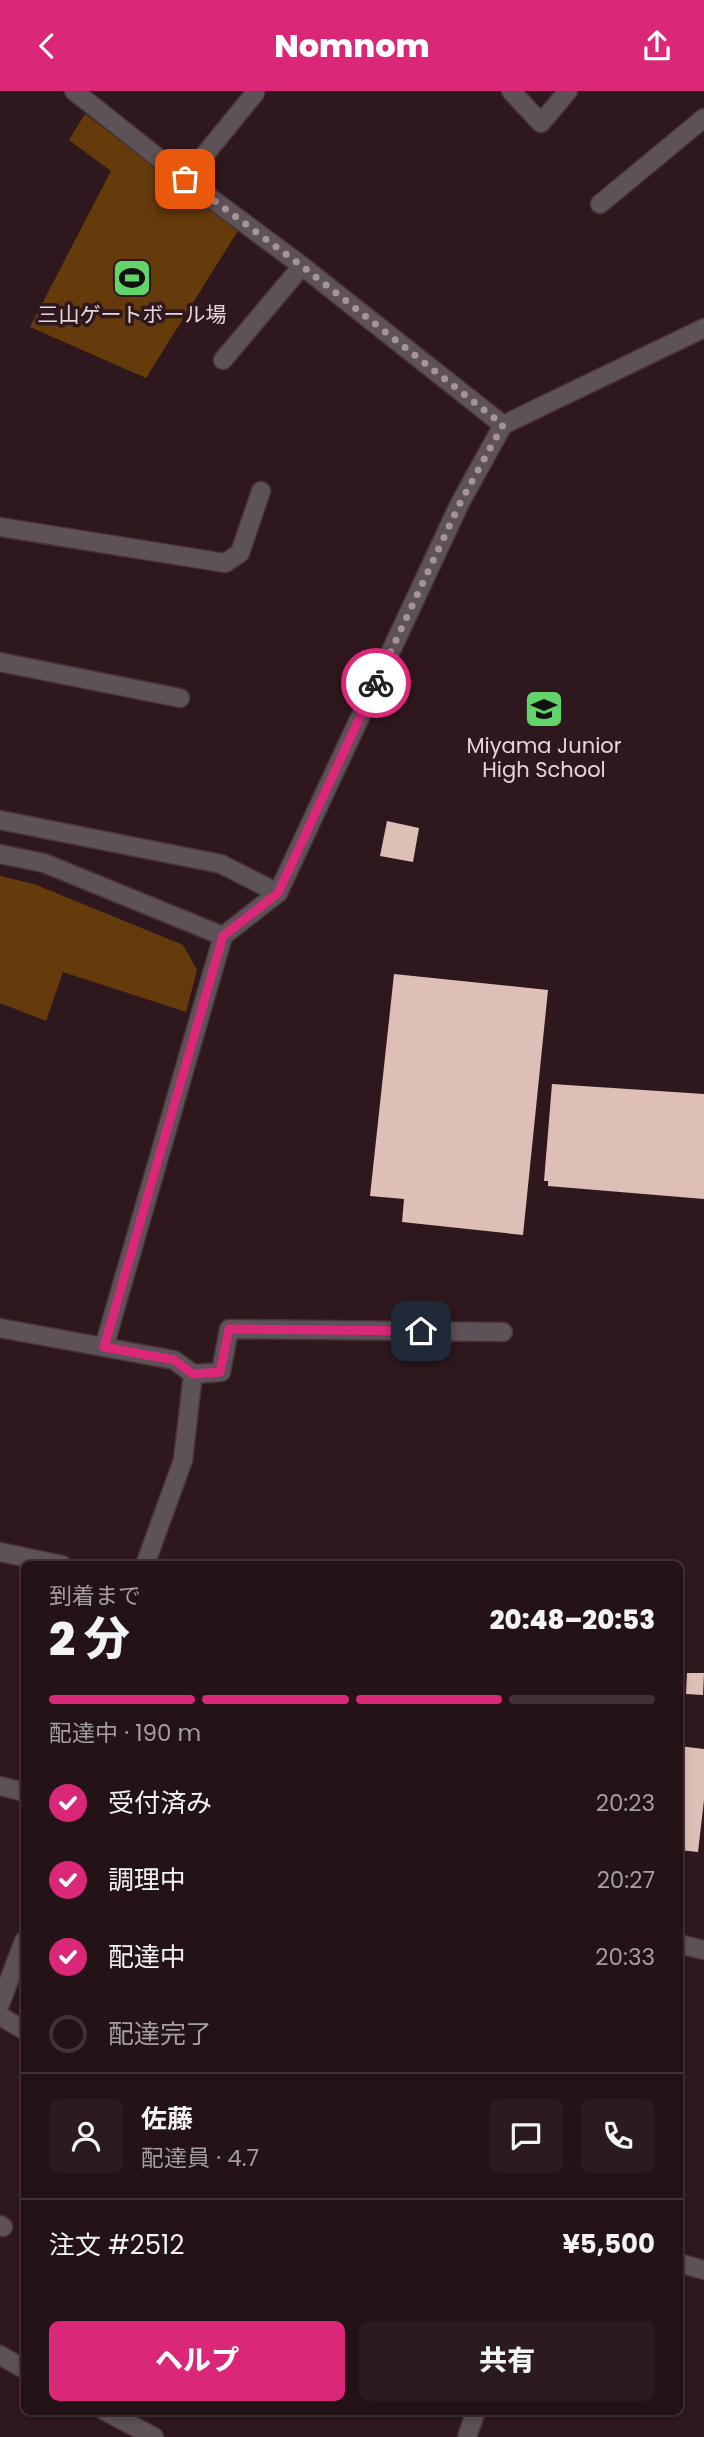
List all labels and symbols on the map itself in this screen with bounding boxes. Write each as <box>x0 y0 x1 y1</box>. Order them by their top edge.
pin <box>155 149 215 209</box>
sports icon: 三山ゲートボール場 <box>111 257 153 299</box>
place label: 三山ゲートボール場 <box>38 300 227 329</box>
courier <box>341 648 411 718</box>
school or university icon: Miyama Junior High School <box>523 688 565 730</box>
place label: Miyama Junior High School <box>466 731 622 784</box>
pin <box>391 1301 451 1361</box>

